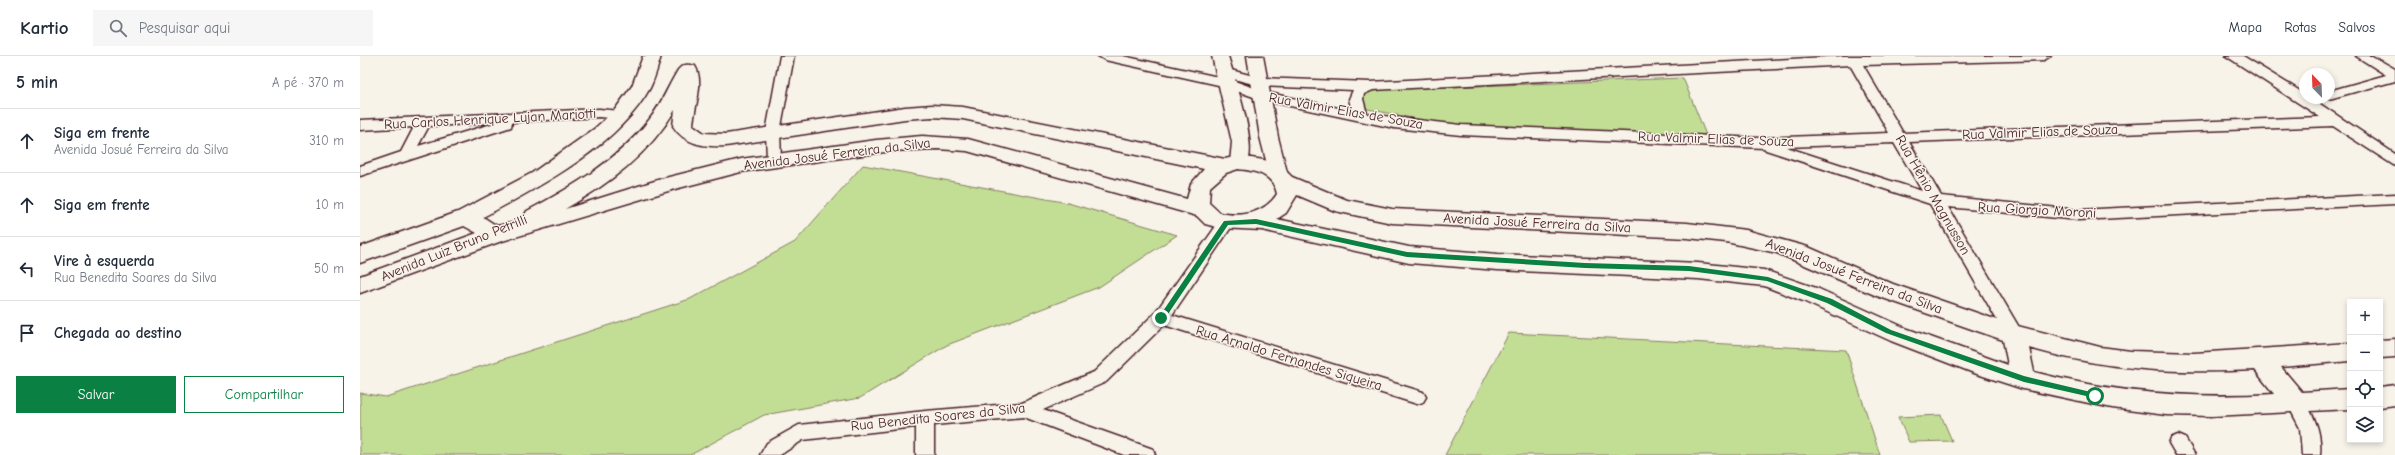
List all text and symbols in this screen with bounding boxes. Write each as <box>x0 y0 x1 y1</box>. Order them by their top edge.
search box <box>93 10 373 46</box>
text: Kartio <box>20 17 69 39</box>
icon: search <box>107 17 129 39</box>
text: Pesquisar aqui <box>139 19 230 37</box>
text: Mapa <box>2229 19 2262 36</box>
text: Rotas <box>2284 19 2316 36</box>
text: Salvos <box>2338 19 2375 36</box>
north arrow <box>2299 68 2335 104</box>
text: 5 min <box>16 73 58 92</box>
text: A pé · 370 m <box>272 75 344 90</box>
street label: Rua Valmir Elias de Souza <box>1268 89 1424 133</box>
street label: Rua Carlos Henrique Lujan Mariotti <box>383 105 597 133</box>
street label: Rua Valmir Elias de Souza <box>1962 121 2118 143</box>
text: Siga em frente <box>54 124 150 142</box>
street label: Rua Valmir Elias de Souza <box>1638 128 1794 150</box>
icon: ahead <box>16 130 38 152</box>
street label: Rua Hênio Magnusson <box>1892 132 1974 258</box>
text: 310 m <box>309 133 344 148</box>
street label: Avenida Josué Ferreira da Silva <box>743 134 931 174</box>
text: Avenida Josué Ferreira da Silva <box>54 142 229 157</box>
icon: ahead <box>16 194 38 216</box>
text: Siga em frente <box>54 196 150 214</box>
text: 10 m <box>316 197 344 212</box>
street label: Rua Giorgio Moroni <box>1977 198 2097 222</box>
street label: Avenida Josué Ferreira da Silva <box>1443 210 1631 236</box>
street label: Avenida Luiz Bruno Petrilli <box>378 211 530 285</box>
street label: Avenida Josué Ferreira da Silva <box>1763 234 1945 318</box>
text: Vire à esquerda <box>54 252 155 270</box>
icon: left <box>16 258 38 280</box>
text: 50 m <box>314 261 344 276</box>
text: Rua Benedita Soares da Silva <box>54 270 217 285</box>
map controls <box>2347 299 2383 443</box>
button: + <box>2347 299 2383 335</box>
route end <box>1152 309 1170 327</box>
street label: Rua Arnaldo Fernandes Siqueira <box>1194 321 1384 395</box>
icon: arrive <box>16 322 38 344</box>
text: Chegada ao destino <box>54 324 182 342</box>
button: − <box>2347 335 2383 371</box>
button: locate <box>2347 371 2383 407</box>
button: Salvar <box>16 376 176 413</box>
button: Compartilhar <box>184 376 344 413</box>
route start <box>2086 387 2104 405</box>
street label: Rua Benedita Soares da Silva <box>850 399 1026 435</box>
button: layers <box>2347 407 2383 443</box>

